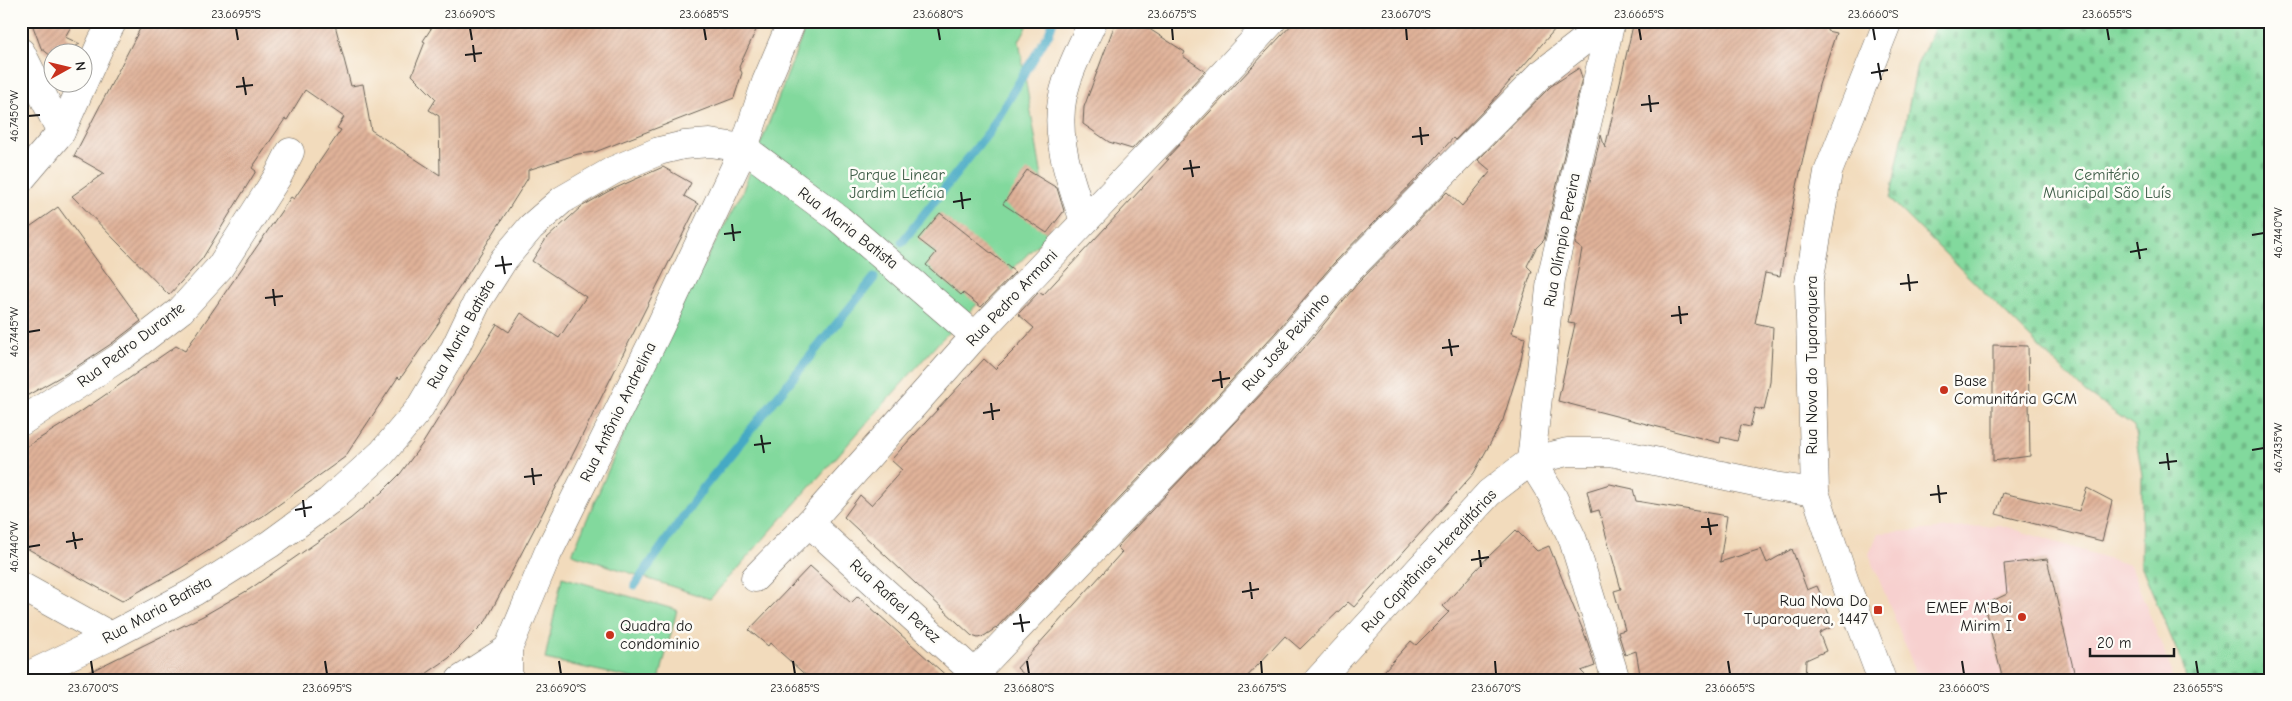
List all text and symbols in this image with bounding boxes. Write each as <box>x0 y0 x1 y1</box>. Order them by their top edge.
text: 23.6695°S <box>211 7 261 21</box>
text: 23.6690°S <box>445 7 496 21</box>
text: 23.6685°S <box>679 7 729 21</box>
text: 23.6680°S <box>913 7 964 21</box>
text: 23.6675°S <box>1148 7 1197 21</box>
text: 23.6670°S <box>1381 7 1431 21</box>
text: 23.6665°S <box>1614 7 1664 21</box>
text: 23.6660°S <box>1848 7 1899 21</box>
text: 23.6655°S <box>2082 7 2132 21</box>
north arrow <box>42 42 92 92</box>
text: N <box>71 61 89 72</box>
text: 46.7450°W <box>7 89 21 142</box>
park label: Parque Linear Jardim Letícia <box>849 166 945 202</box>
park label: Cemitério Municipal São Luís <box>2043 166 2171 202</box>
street label: Rua Olímpio Pereira <box>1540 171 1584 309</box>
street label: Rua Maria Batista <box>794 183 902 273</box>
text: 46.7440°W <box>2271 207 2285 259</box>
street label: Rua Pedro Armani <box>963 246 1061 350</box>
street label: Rua Maria Batista <box>424 276 498 392</box>
street label: Rua Nova do Tuparoquera <box>1803 276 1821 454</box>
street label: Rua José Peixinho <box>1239 289 1333 395</box>
street label: Rua Pedro Durante <box>74 299 188 391</box>
text: 46.7445°W <box>7 306 21 357</box>
street label: Rua Antônio Andrelina <box>576 339 660 485</box>
place label: Base Comunitária GCM <box>1954 372 2077 408</box>
marker: Base Comunitária GCM <box>1938 384 1950 396</box>
text: 46.7435°W <box>2271 422 2285 473</box>
street label: Rua Capitânias Hereditárias <box>1358 485 1500 636</box>
text: 46.7440°W <box>7 521 21 573</box>
street label: Rua Rafael Perez <box>846 556 944 646</box>
street label: Rua Maria Batista <box>99 573 215 647</box>
place label: Rua Nova Do Tuparoquera, 1447 <box>1744 592 1868 628</box>
place label: EMEF M'Boi Mirim I <box>1926 599 2012 635</box>
marker: Rua Nova Do Tuparoquera, 1447 <box>1872 604 1884 616</box>
marker: EMEF M'Boi Mirim I <box>2016 611 2028 623</box>
place label: Quadra do condominio <box>620 617 700 653</box>
scale bar <box>2090 626 2173 658</box>
marker: Quadra do condominio <box>604 629 616 641</box>
text: 20 m <box>2097 634 2131 652</box>
text: 23.6700°S <box>68 681 119 695</box>
text: 23.6695°S <box>302 681 352 695</box>
text: 23.6690°S <box>536 681 587 695</box>
text: 23.6685°S <box>770 681 820 695</box>
text: 23.6680°S <box>1004 681 1055 695</box>
text: 23.6675°S <box>1238 681 1287 695</box>
text: 23.6670°S <box>1471 681 1521 695</box>
text: 23.6665°S <box>1705 681 1755 695</box>
text: 23.6660°S <box>1939 681 1990 695</box>
text: 23.6655°S <box>2173 681 2223 695</box>

